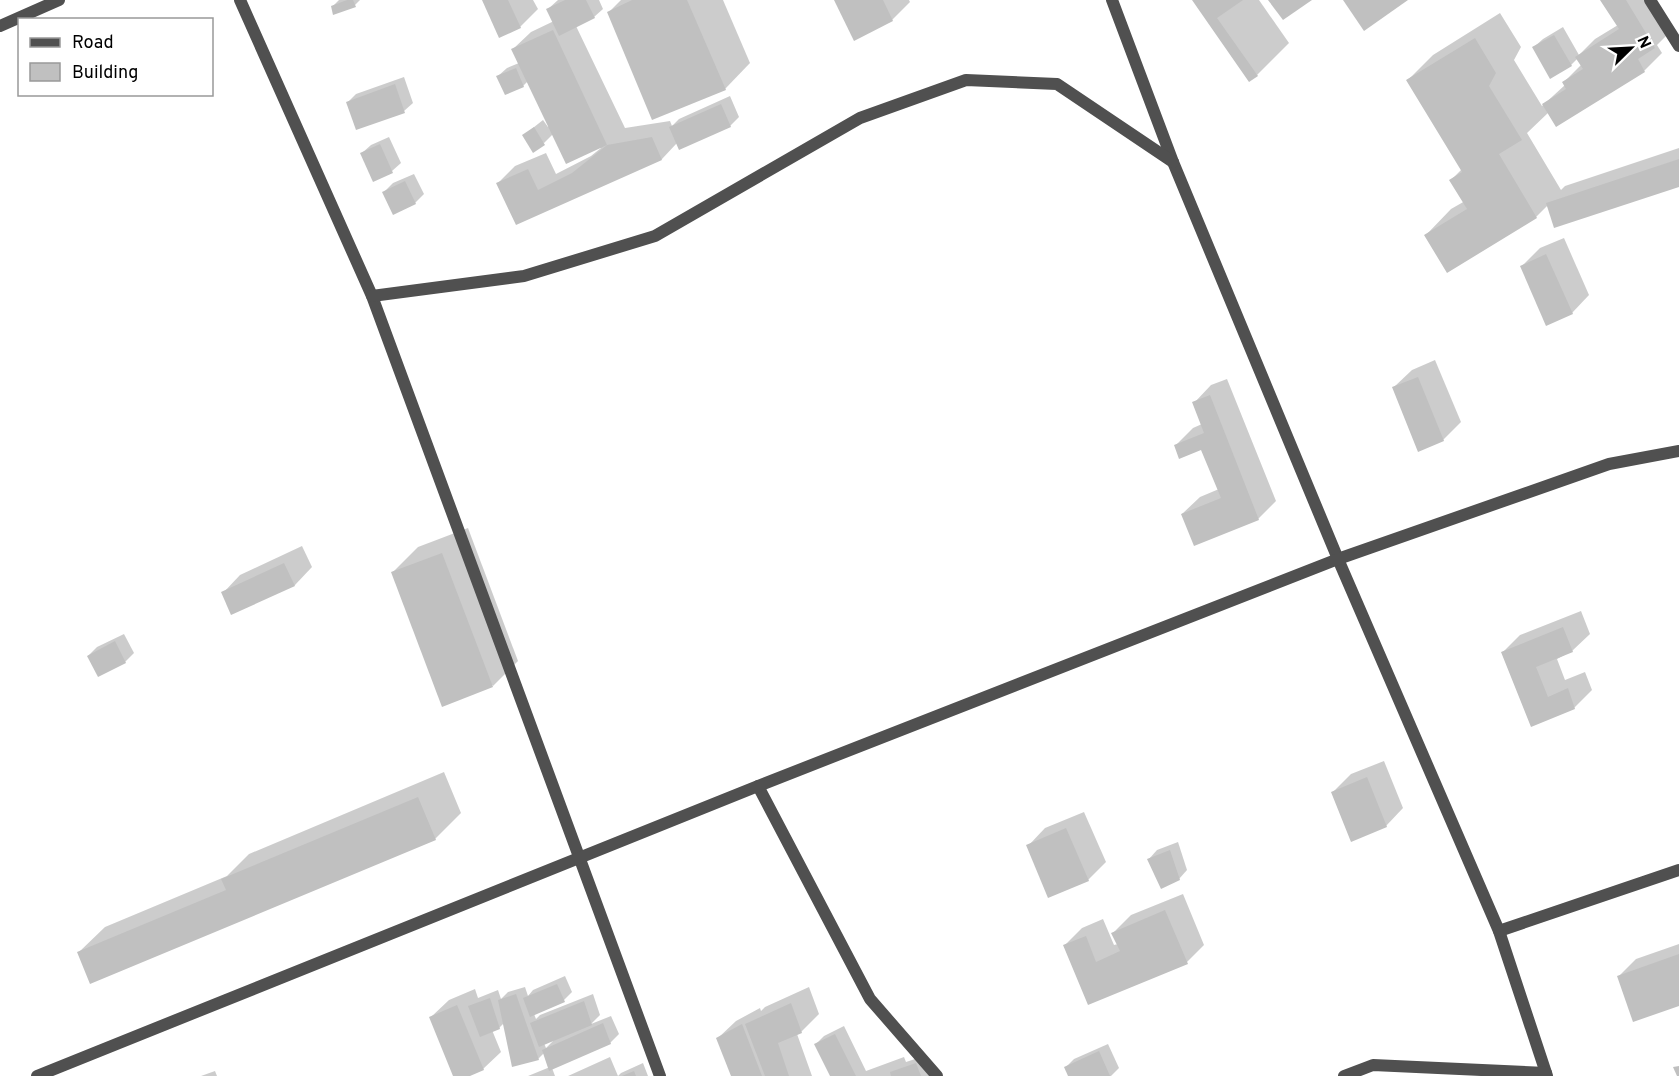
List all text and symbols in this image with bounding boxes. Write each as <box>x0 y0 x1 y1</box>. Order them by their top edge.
legend <box>18 18 213 96</box>
north arrow <box>1601 18 1661 78</box>
text: Road <box>72 32 114 55</box>
text: N <box>1631 33 1654 52</box>
text: Building <box>72 62 138 85</box>

